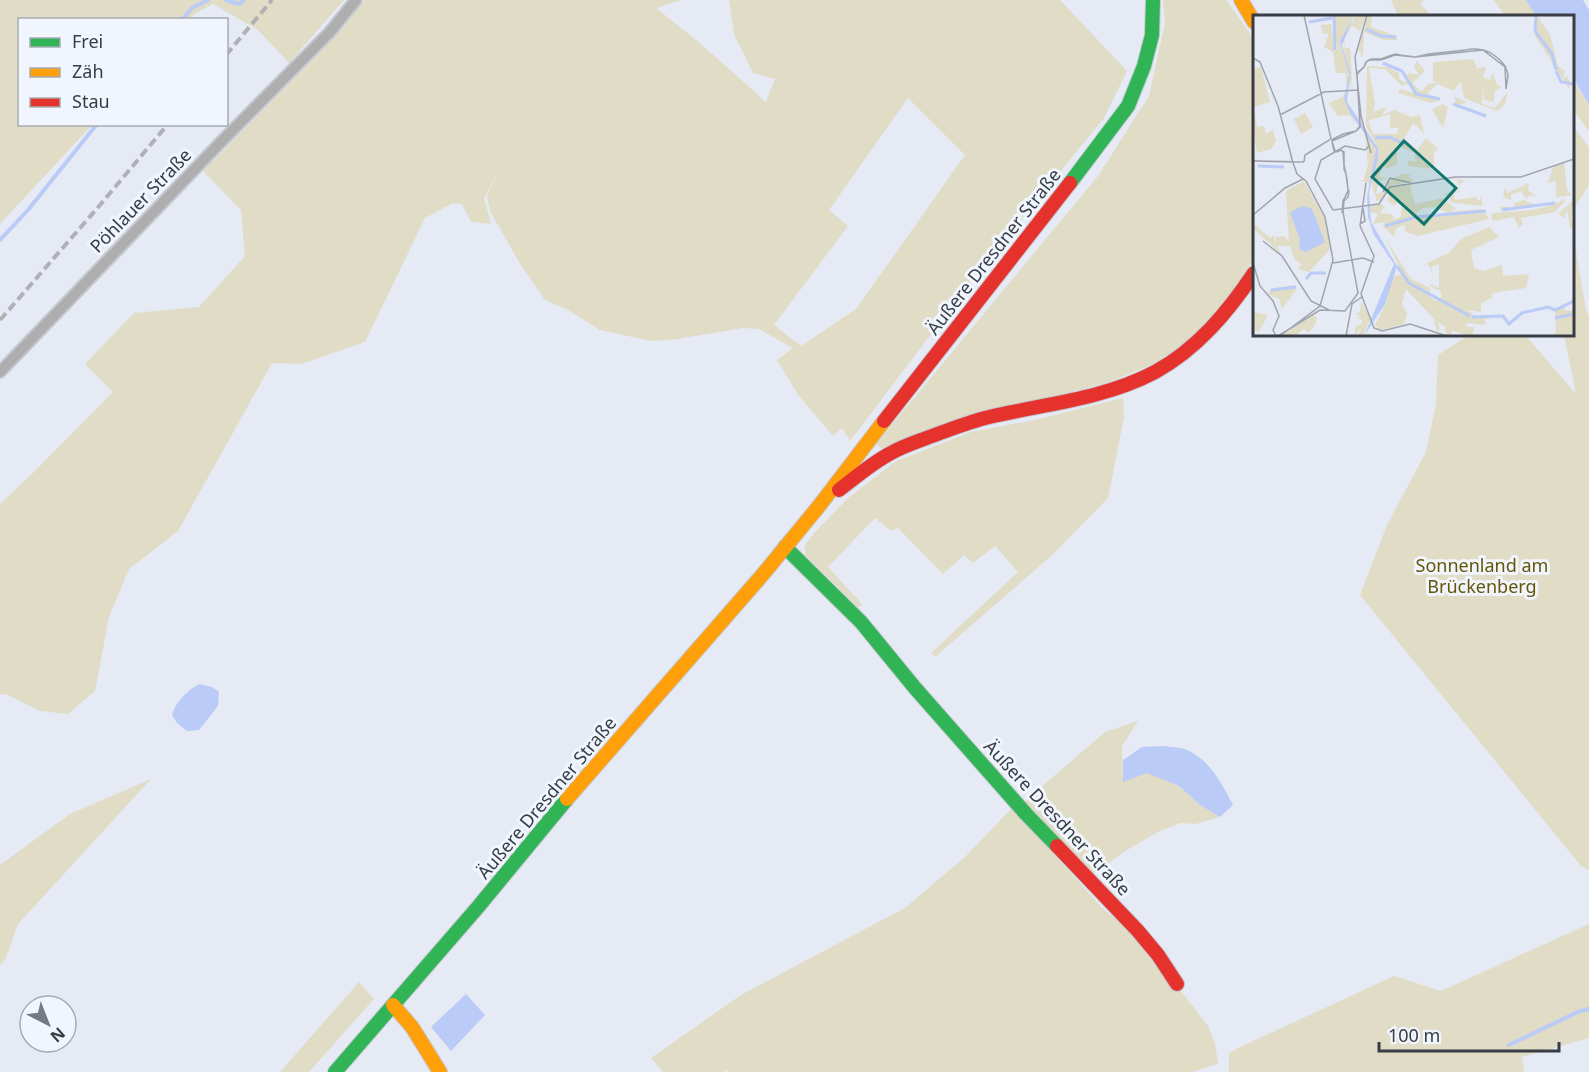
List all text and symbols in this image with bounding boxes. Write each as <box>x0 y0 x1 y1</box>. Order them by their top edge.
inset map <box>1253 15 1574 336</box>
legend <box>18 18 228 126</box>
text: Frei <box>72 29 103 53</box>
text: Zäh <box>72 59 104 83</box>
text: Stau <box>72 89 110 113</box>
street label: Pöhlauer Straße <box>84 143 196 258</box>
street label: Äußere Dresdner Straße <box>921 163 1066 339</box>
park label: Sonnenland am Brückenberg <box>1416 553 1548 598</box>
street label: Äußere Dresdner Straße <box>471 711 621 883</box>
street label: Äußere Dresdner Straße <box>979 734 1136 900</box>
north arrow <box>18 994 78 1054</box>
scale bar <box>1379 1015 1559 1053</box>
text: N <box>46 1023 70 1048</box>
text: 100 m <box>1388 1023 1440 1047</box>

